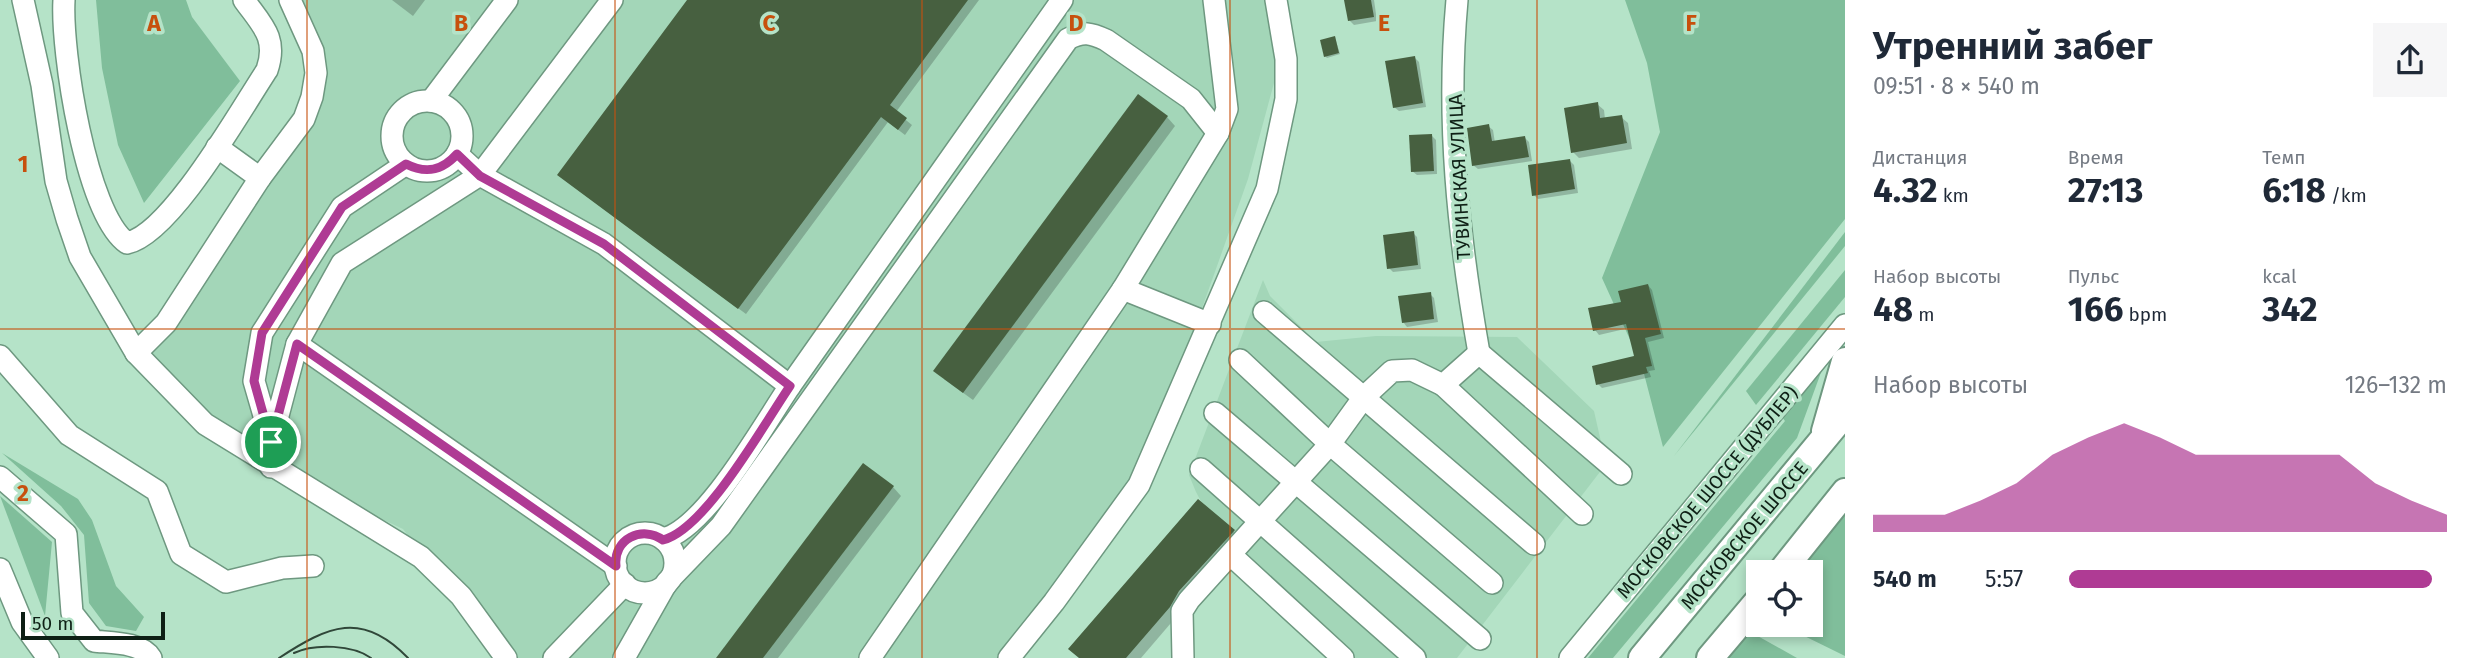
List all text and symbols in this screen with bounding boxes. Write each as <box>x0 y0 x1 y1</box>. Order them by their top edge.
text: A <box>146 9 161 37</box>
text: B <box>454 9 468 37</box>
text: C <box>762 9 776 37</box>
text: D <box>1069 9 1084 37</box>
text: E <box>1378 9 1390 37</box>
text: F <box>1685 9 1697 37</box>
text: Утренний забег <box>1873 23 2152 69</box>
button: share <box>2373 23 2447 97</box>
text: 09:51 · 8 × 540 m <box>1873 72 2040 100</box>
street label: ТУВИНСКАЯ УЛИЦА <box>1444 94 1475 260</box>
text: Дистанция <box>1873 146 1968 169</box>
text: Время <box>2068 146 2124 169</box>
text: Темп <box>2262 146 2305 169</box>
text: 1 <box>18 150 28 178</box>
text: 4.32 <box>1873 169 1938 211</box>
text: 27:13 <box>2068 169 2143 211</box>
text: 6:18 <box>2262 169 2326 211</box>
text: km <box>1938 184 1969 207</box>
text: /km <box>2326 184 2367 207</box>
text: Набор высоты <box>1873 265 2001 288</box>
text: Пульс <box>2068 265 2119 288</box>
text: kcal <box>2262 265 2297 288</box>
text: 48 <box>1873 288 1913 330</box>
text: 166 <box>2068 288 2123 330</box>
text: 342 <box>2262 288 2318 330</box>
text: m <box>1913 303 1934 326</box>
text: bpm <box>2123 303 2167 326</box>
text: Набор высоты <box>1873 371 2028 399</box>
text: 126–132 m <box>2345 371 2447 399</box>
street label: МОСКОВСКОЕ ШОССЕ (ДУБЛЕР) <box>1612 381 1802 603</box>
pin <box>241 412 301 472</box>
icon: arrive <box>252 423 290 461</box>
street label: МОСКОВСКОЕ ШОССЕ <box>1676 457 1812 613</box>
text: 2 <box>17 479 29 507</box>
map controls <box>1746 560 1823 637</box>
button: locate <box>1746 560 1823 637</box>
text: 540 m <box>1873 565 1937 593</box>
text: 5:57 <box>1985 565 2023 593</box>
scale bar <box>21 609 164 641</box>
text: 50 m <box>32 612 73 635</box>

